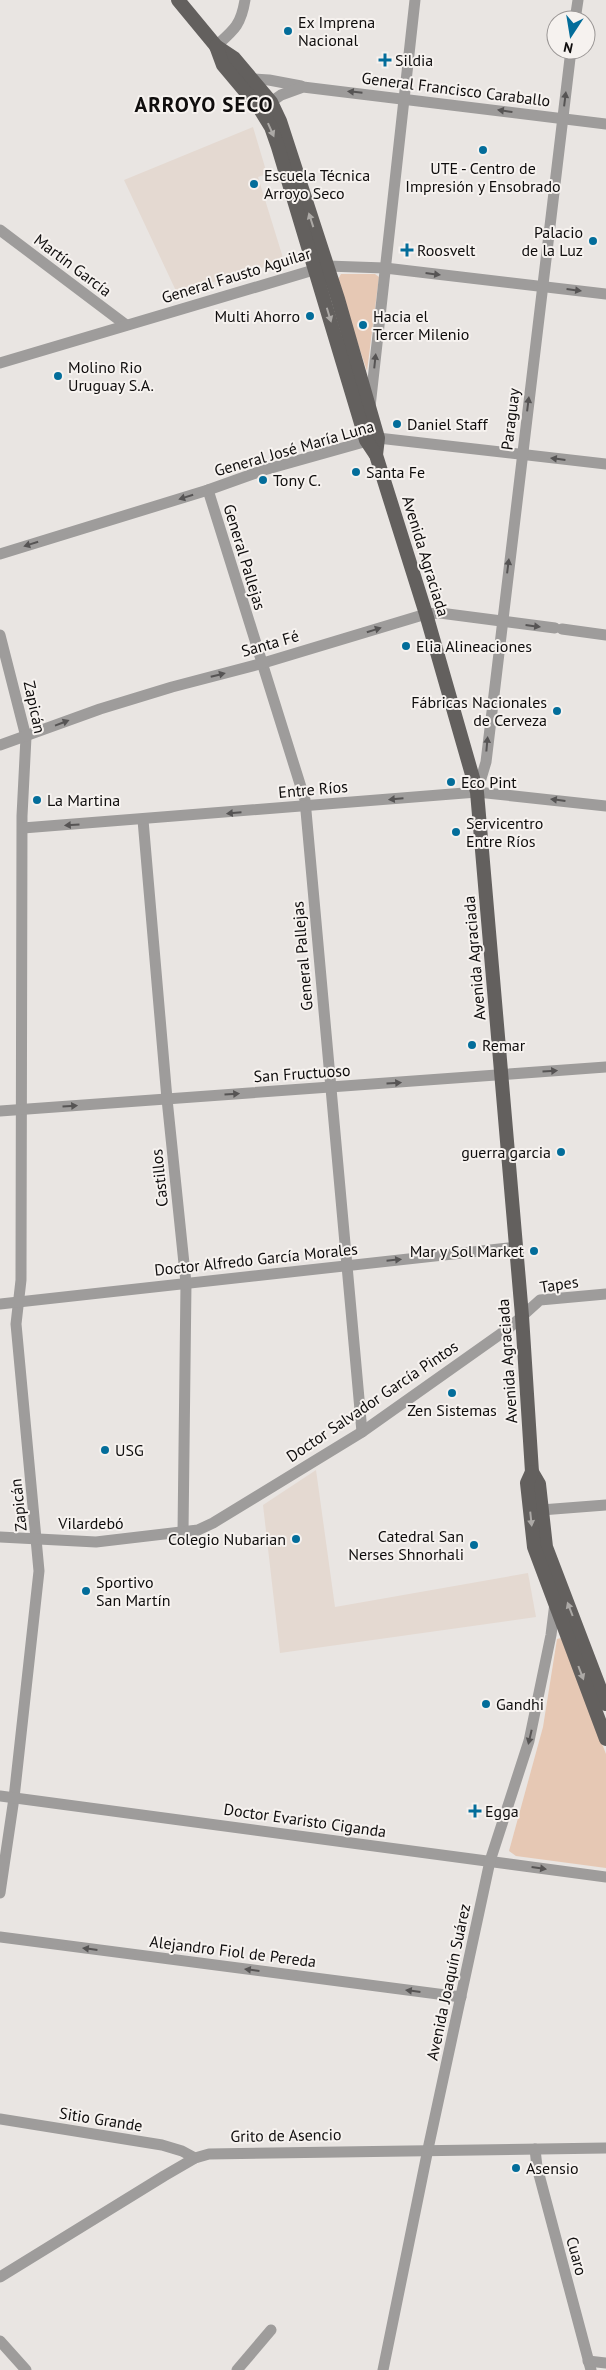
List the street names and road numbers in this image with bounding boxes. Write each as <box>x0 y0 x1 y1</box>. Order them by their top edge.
street label: General Francisco Caraballo <box>360 67 552 111</box>
street label: Martín García <box>30 229 116 301</box>
street label: General Fausto Aguilar <box>159 243 314 307</box>
street label: Paraguay <box>496 386 524 451</box>
street label: General José María Luna <box>212 416 376 480</box>
street label: Avenida Agraciada <box>398 493 454 619</box>
street label: General Pallejas <box>219 502 271 613</box>
street label: Santa Fé <box>239 625 301 661</box>
street label: Zapicán <box>20 679 50 735</box>
street label: Entre Ríos <box>277 776 349 802</box>
street label: Avenida Agraciada <box>459 895 489 1021</box>
street label: General Pallejas <box>287 900 317 1012</box>
street label: San Fructuoso <box>253 1060 351 1086</box>
street label: Castillos <box>146 1148 172 1208</box>
street label: Doctor Alfredo García Morales <box>153 1238 359 1280</box>
street label: Tapes <box>538 1271 580 1297</box>
street label: Avenida Agraciada <box>493 1298 521 1424</box>
street label: Doctor Salvador García Pintos <box>282 1336 462 1466</box>
street label: Zapicán <box>5 1478 31 1532</box>
street label: Vilardebó <box>57 1513 124 1533</box>
street label: Doctor Evaristo Ciganda <box>222 1799 388 1841</box>
street label: Avenida Joaquín Suárez <box>422 1902 474 2062</box>
street label: Alejandro Fiol de Pereda <box>149 1931 317 1971</box>
street label: Sitio Grande <box>58 2103 144 2135</box>
street label: Grito de Asencio <box>230 2124 342 2146</box>
street label: Cuaro <box>562 2234 592 2278</box>

